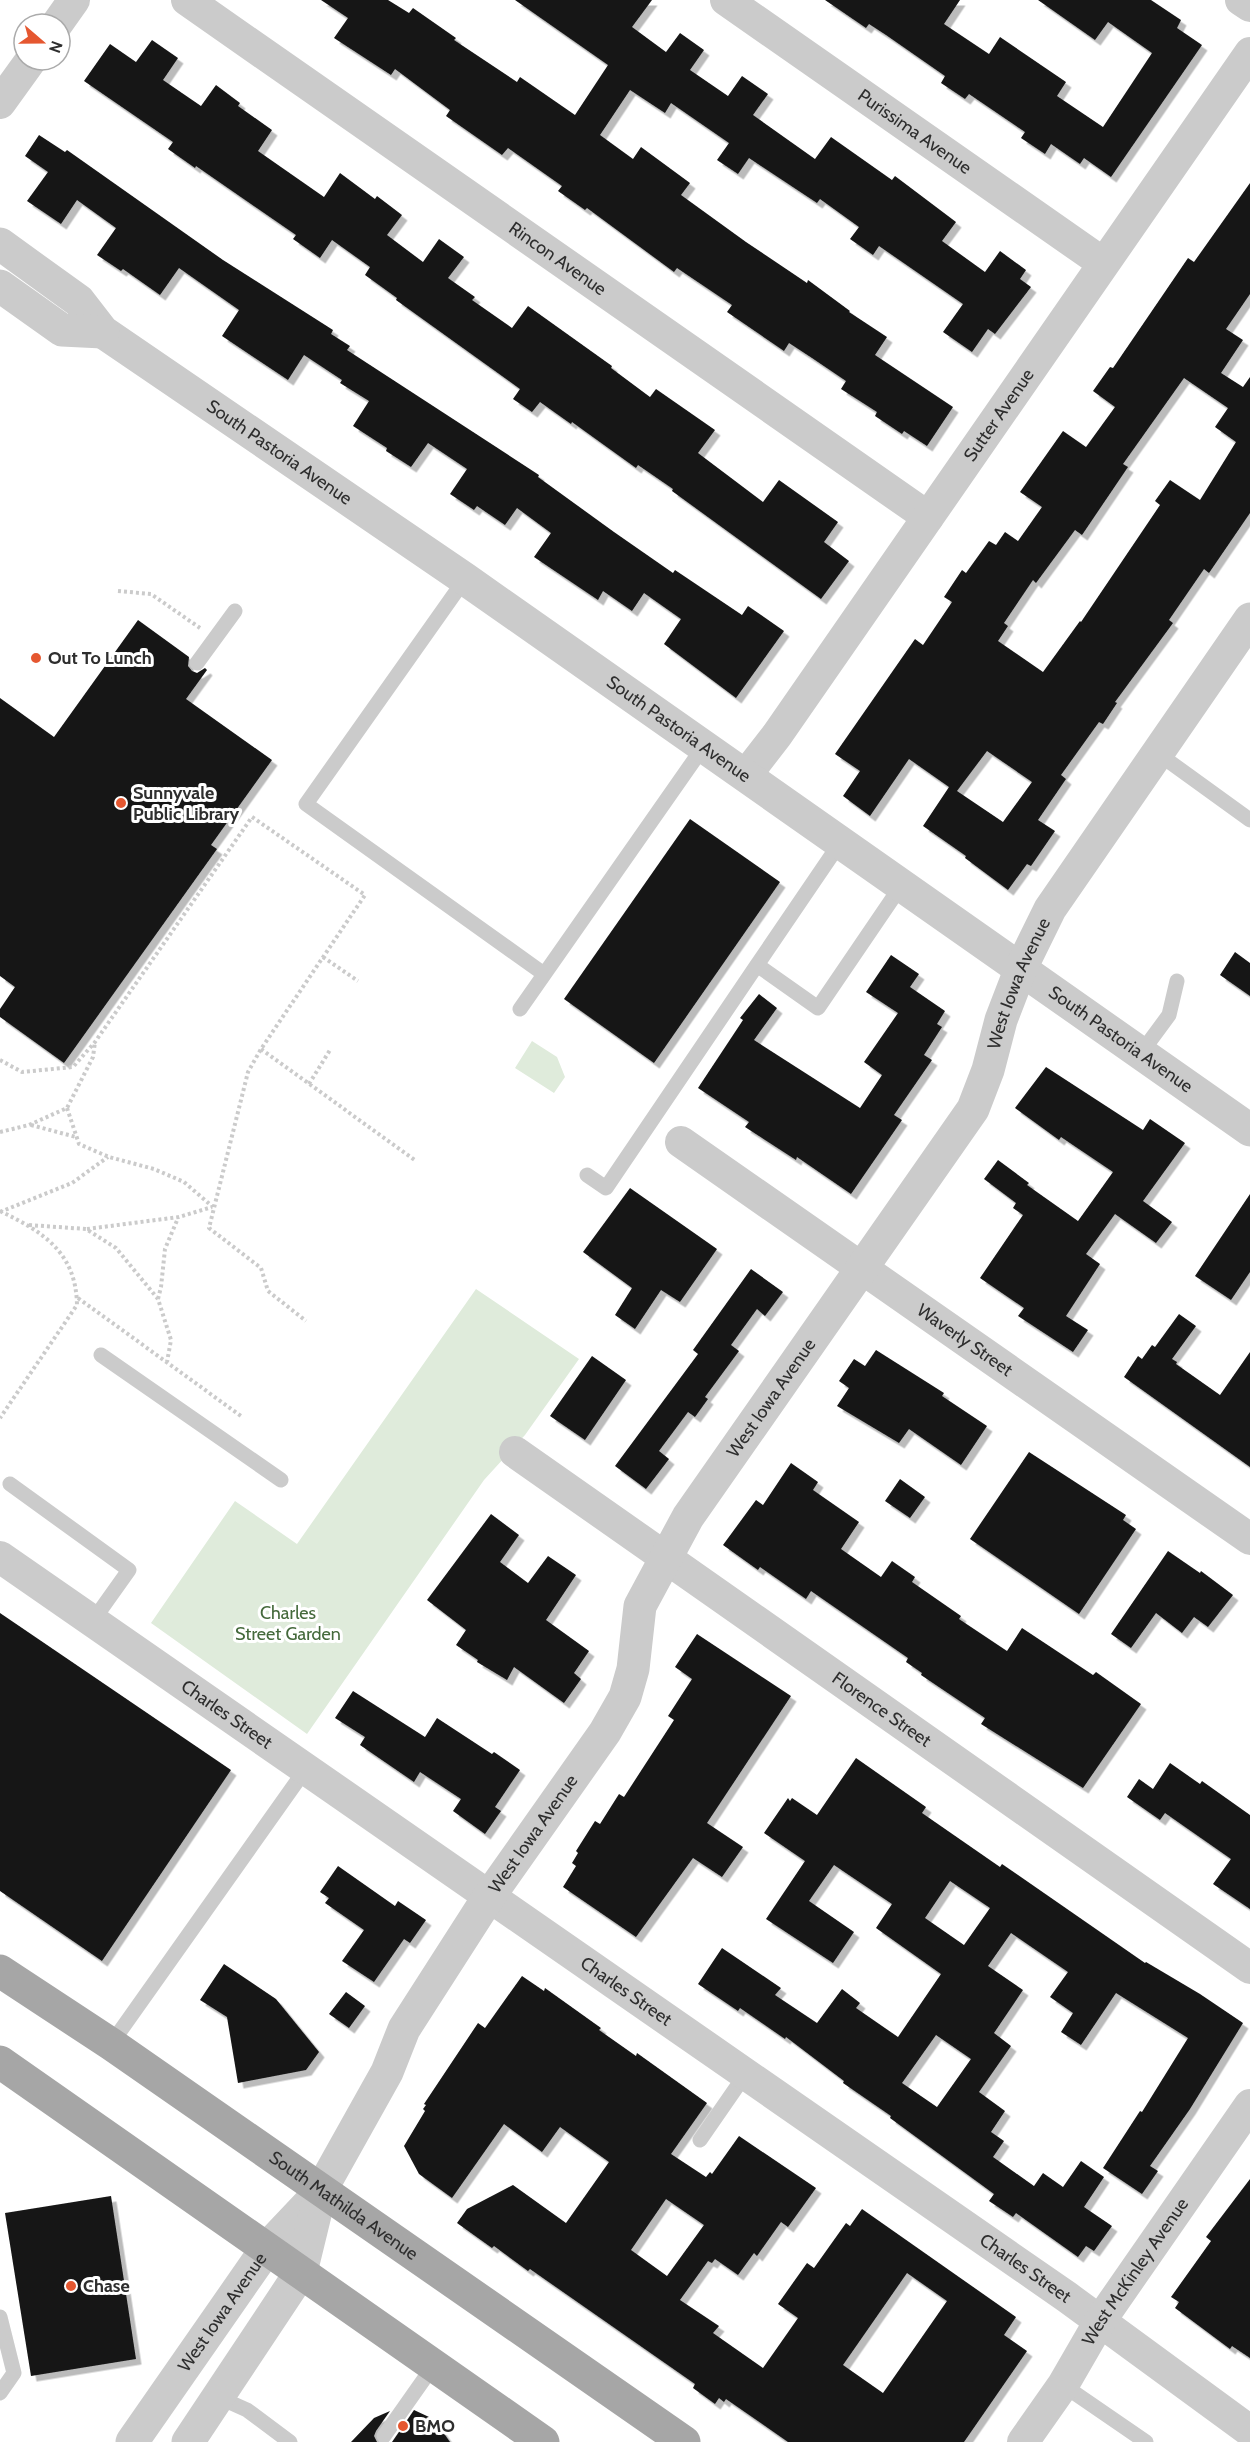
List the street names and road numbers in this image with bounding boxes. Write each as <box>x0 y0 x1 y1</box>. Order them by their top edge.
street label: Purissima Avenue <box>854 84 976 179</box>
street label: Rincon Avenue <box>505 217 611 300</box>
street label: Sutter Avenue <box>959 364 1039 466</box>
street label: South Pastoria Avenue <box>202 395 356 510</box>
street label: South Pastoria Avenue <box>602 671 755 787</box>
street label: West Iowa Avenue <box>983 914 1055 1052</box>
street label: South Pastoria Avenue <box>1044 981 1197 1097</box>
street label: Waverly Street <box>913 1299 1017 1381</box>
street label: West Iowa Avenue <box>722 1334 820 1462</box>
street label: Florence Street <box>828 1667 935 1752</box>
street label: Charles Street <box>177 1675 277 1754</box>
street label: West Iowa Avenue <box>484 1770 583 1898</box>
street label: Charles Street <box>576 1952 676 2031</box>
street label: South Mathilda Avenue <box>265 2146 422 2265</box>
street label: West McKinley Avenue <box>1077 2194 1193 2349</box>
street label: Charles Street <box>976 2229 1076 2308</box>
street label: West Iowa Avenue <box>173 2249 271 2376</box>

